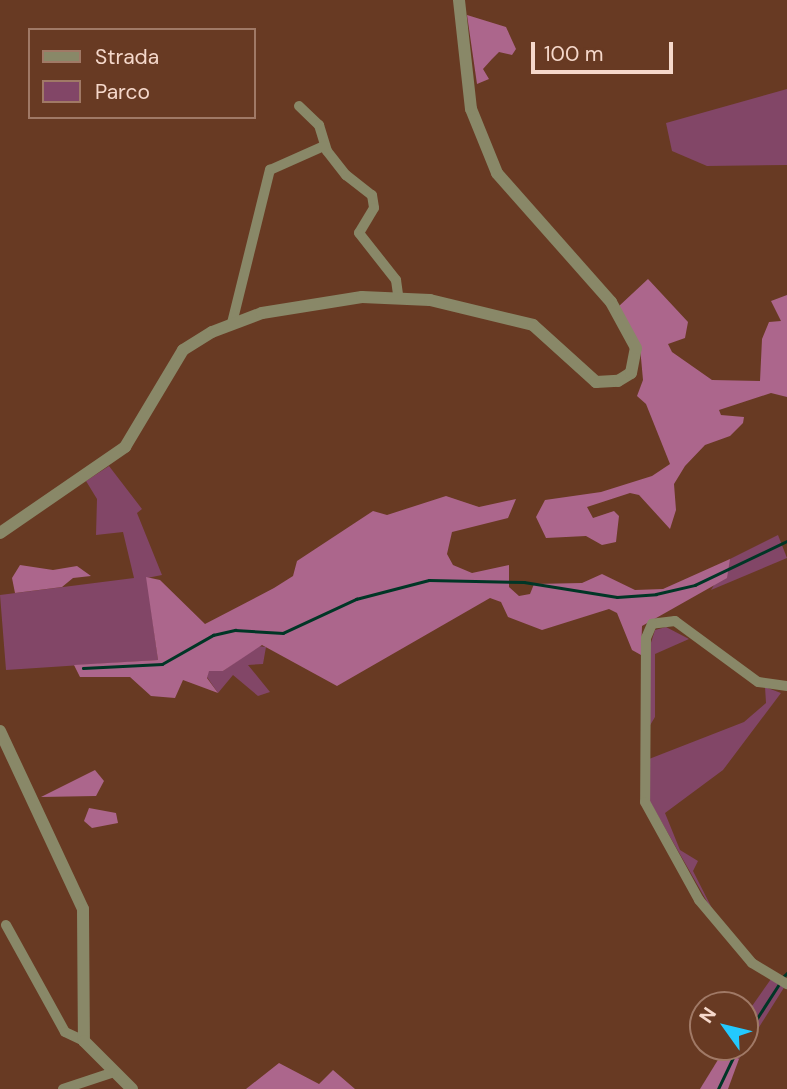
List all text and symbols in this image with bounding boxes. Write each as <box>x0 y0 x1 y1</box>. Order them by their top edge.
legend <box>28 28 256 119</box>
scale bar <box>535 28 677 72</box>
text: 100 m <box>544 40 604 68</box>
text: Strada <box>95 43 159 71</box>
text: Parco <box>95 78 150 106</box>
north arrow <box>689 991 759 1061</box>
text: N <box>694 1002 722 1028</box>

